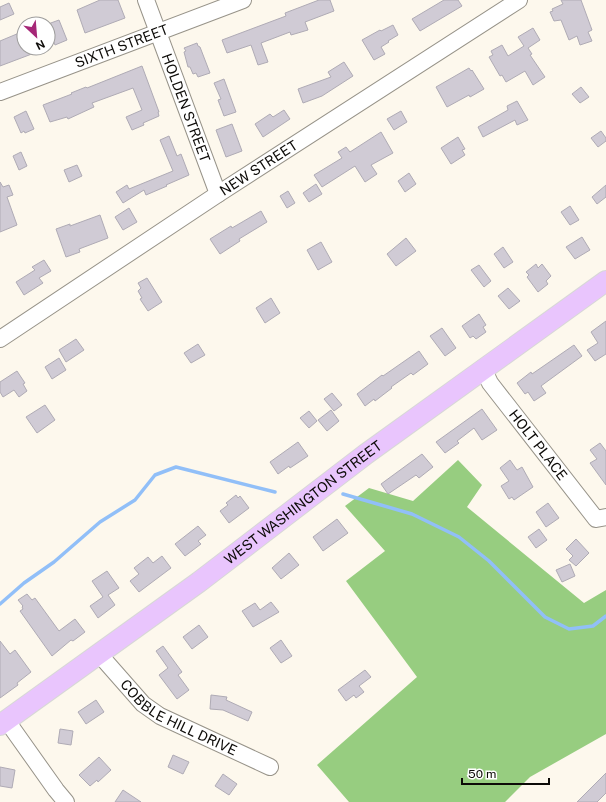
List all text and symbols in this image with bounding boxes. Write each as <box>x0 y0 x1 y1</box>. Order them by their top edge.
north arrow <box>16 16 56 56</box>
street label: SIXTH STREET <box>73 21 170 71</box>
text: N <box>34 38 47 52</box>
street label: HOLDEN STREET <box>159 51 213 164</box>
street label: NEW STREET <box>217 137 300 199</box>
street label: HOLT PLACE <box>506 407 571 483</box>
street label: WEST WASHINGTON STREET <box>221 437 385 568</box>
street label: COBBLE HILL DRIVE <box>117 676 239 759</box>
scale bar <box>462 760 549 786</box>
text: 50 m <box>468 767 496 781</box>

